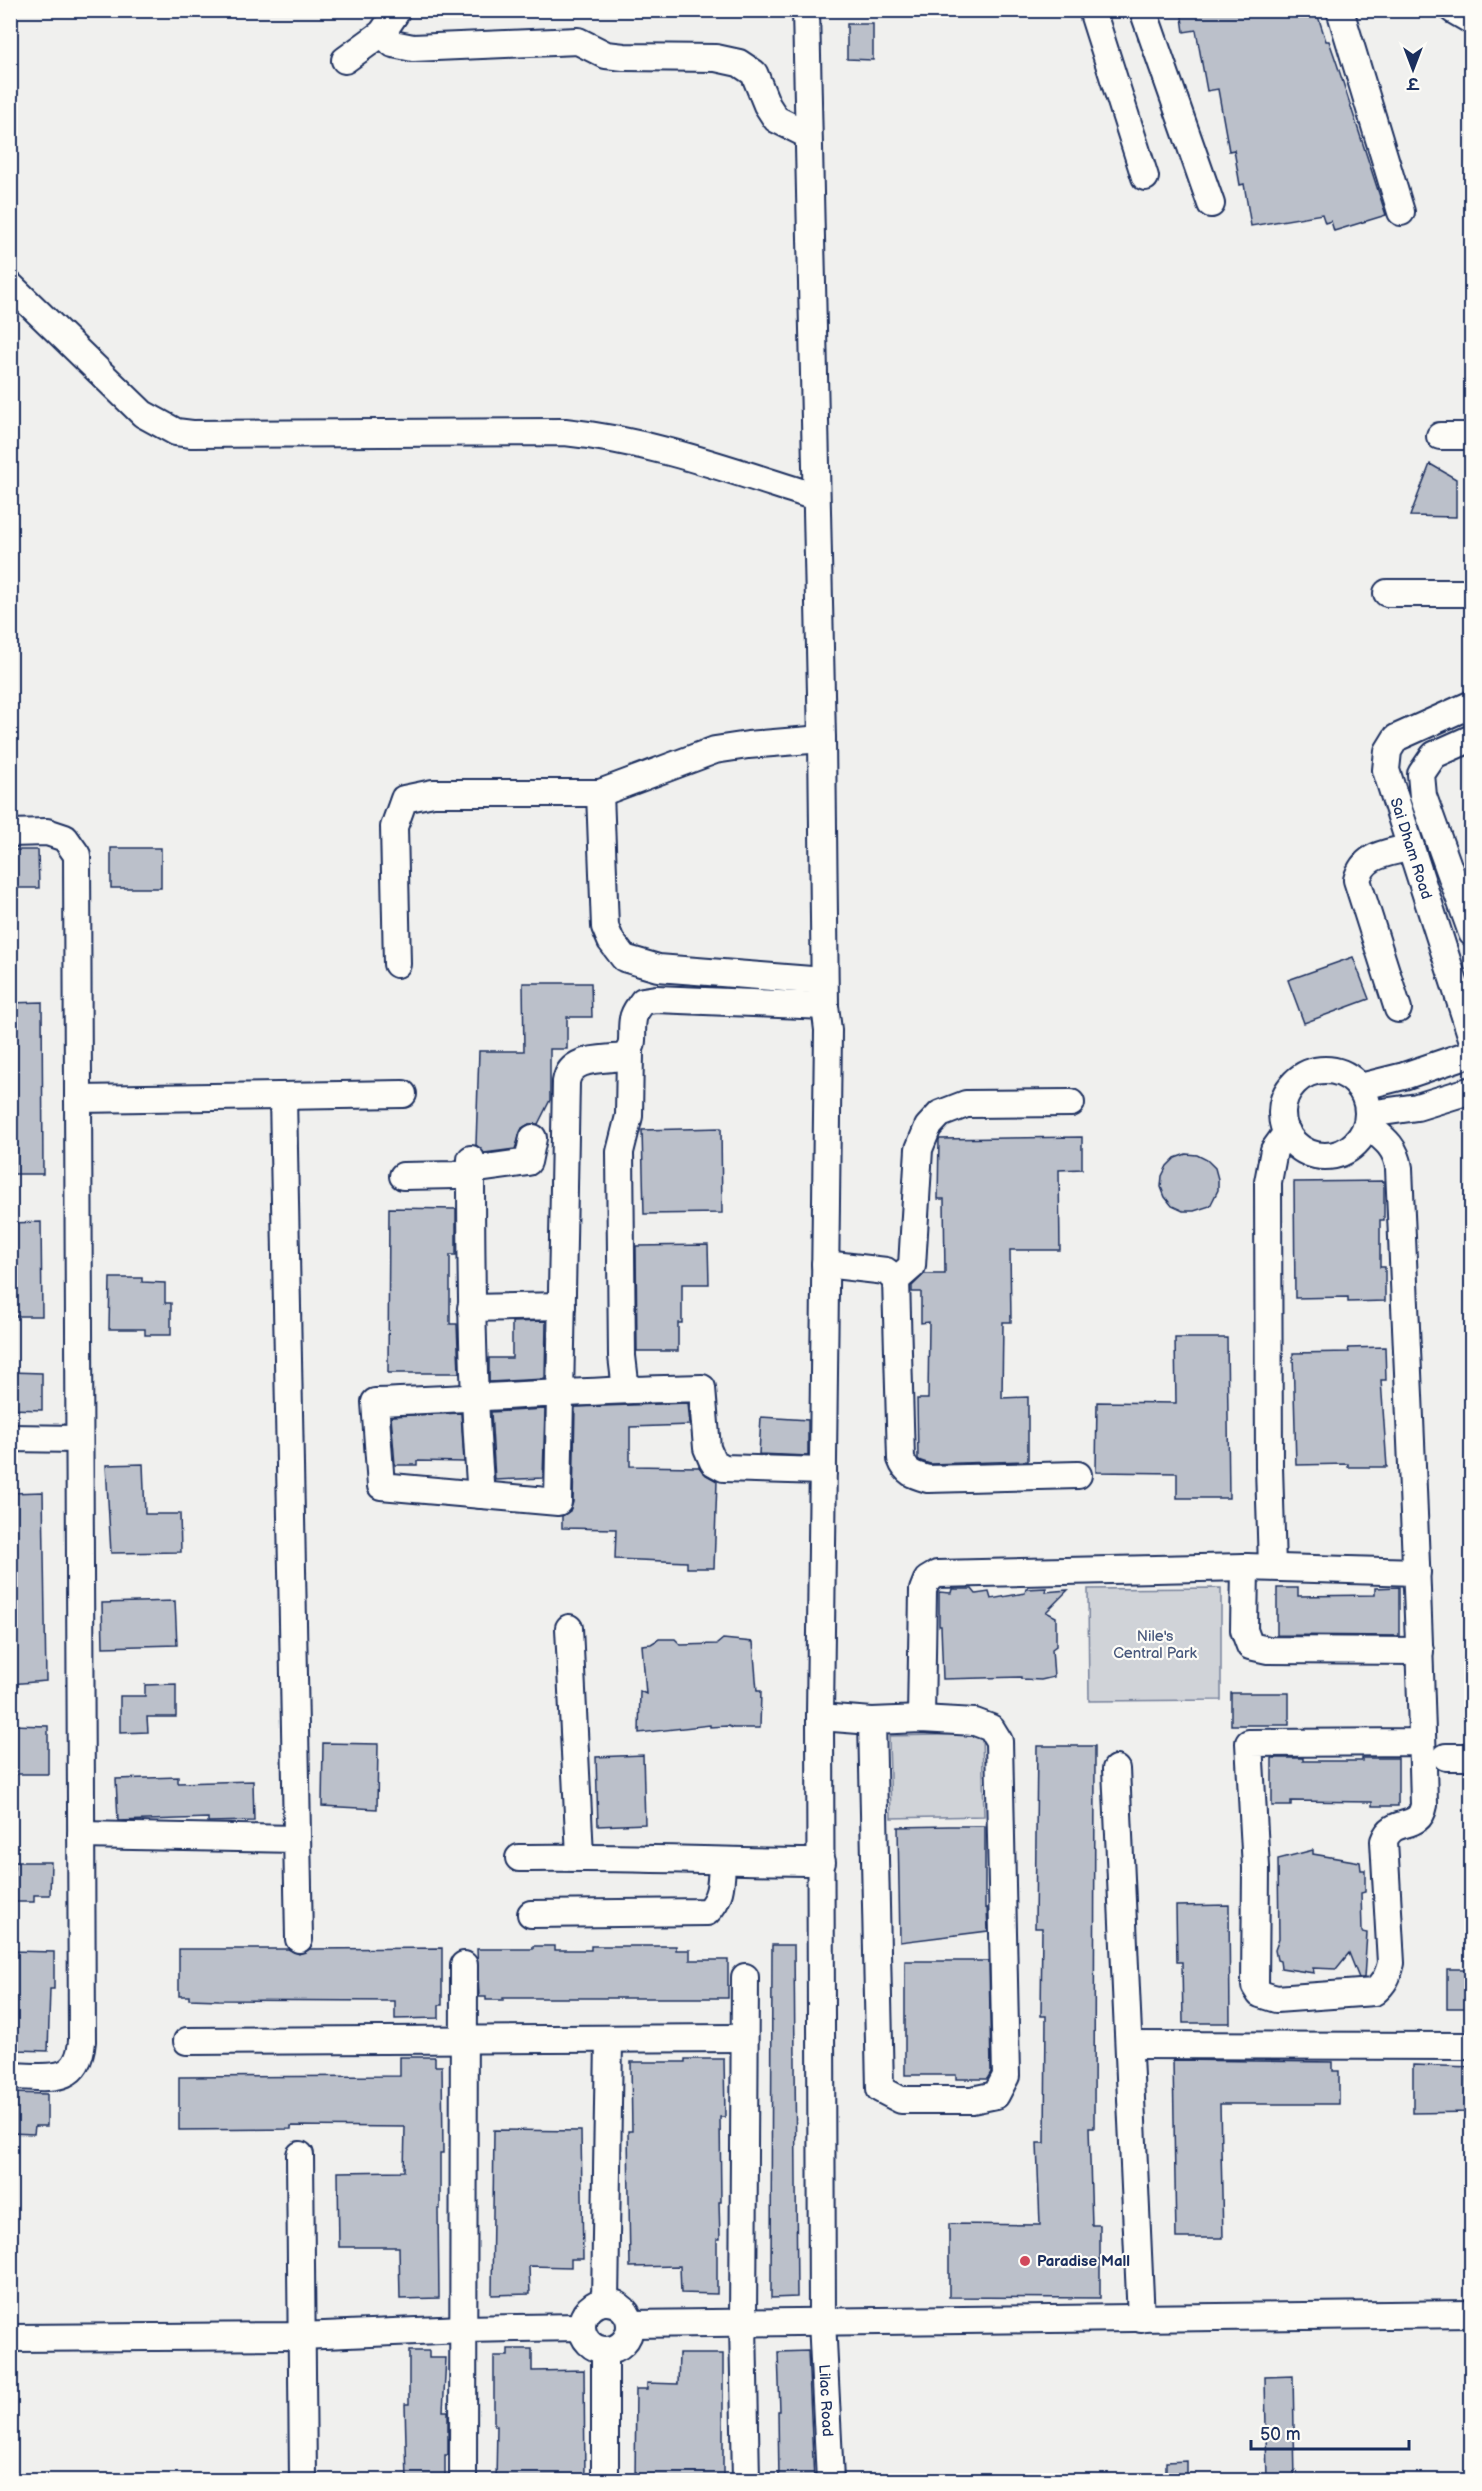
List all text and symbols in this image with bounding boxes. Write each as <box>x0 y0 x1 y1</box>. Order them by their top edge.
north arrow <box>1383 39 1443 99</box>
text: उ <box>1406 73 1420 92</box>
street label: Sai Dham Road <box>1386 795 1436 902</box>
park label: Nile's Central Park <box>1113 1627 1198 1663</box>
place label: Paradise Mall <box>1037 2252 1130 2271</box>
marker: Paradise Mall <box>1018 2254 1032 2268</box>
street label: Lilac Road <box>815 2364 837 2437</box>
scale bar <box>1251 2413 1408 2451</box>
text: 50 m <box>1260 2424 1301 2445</box>

